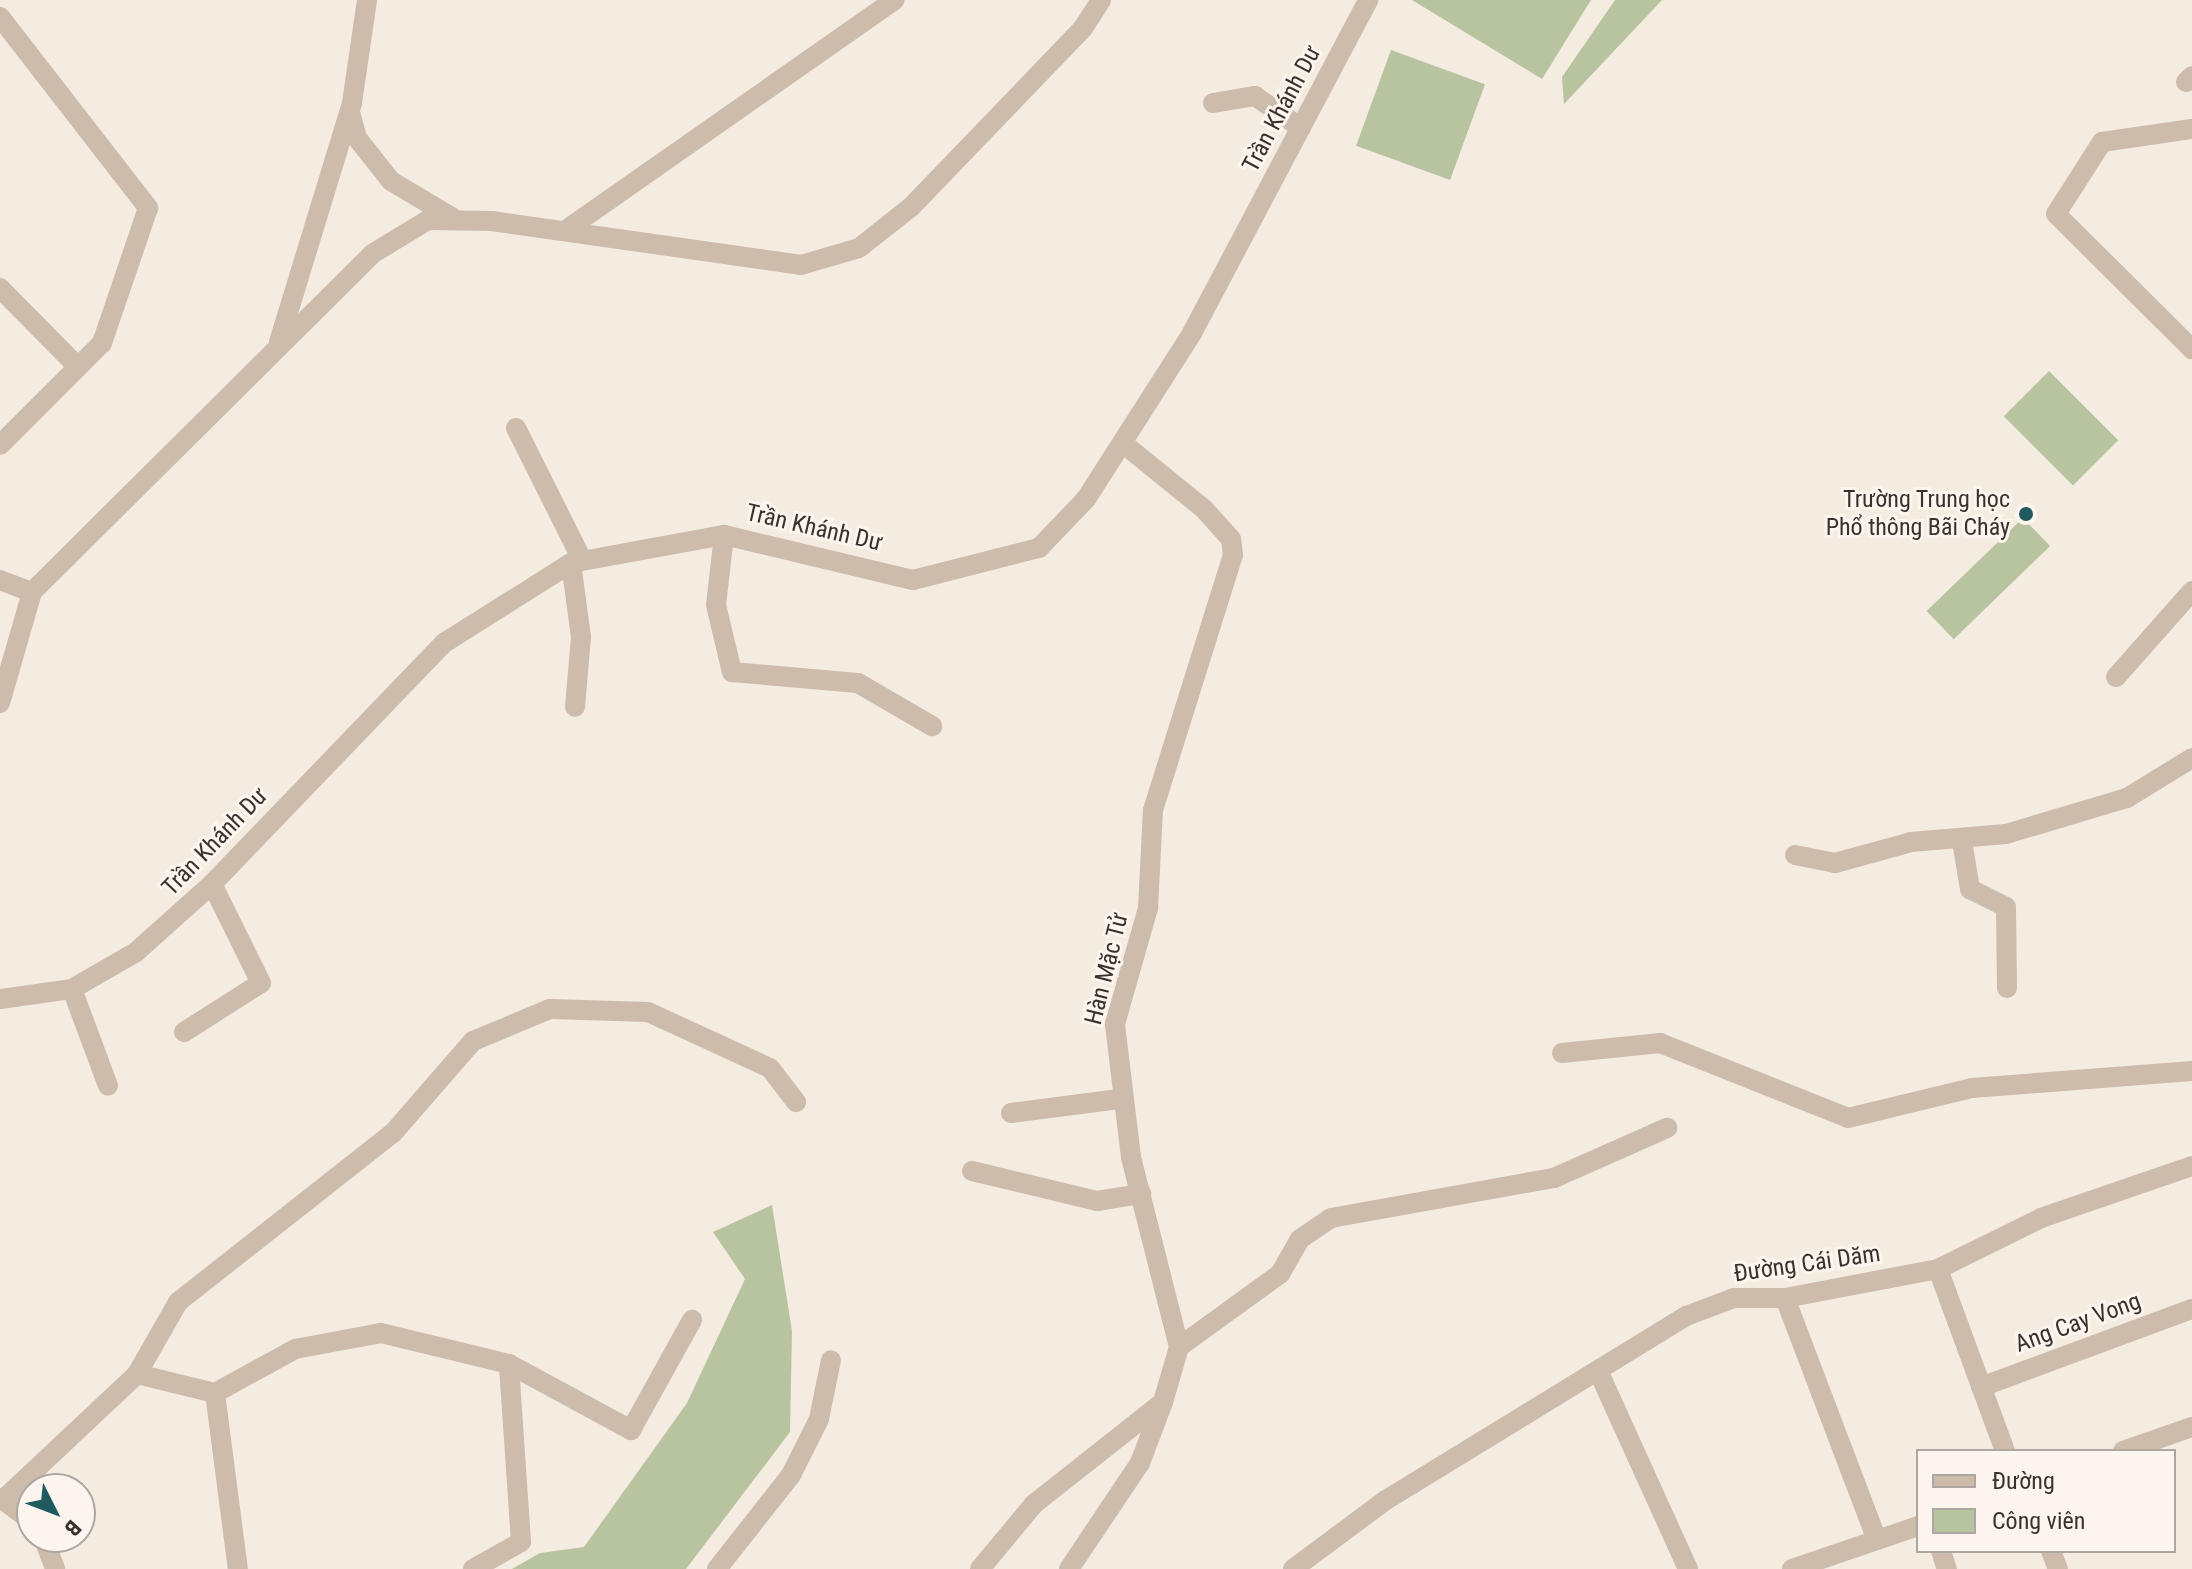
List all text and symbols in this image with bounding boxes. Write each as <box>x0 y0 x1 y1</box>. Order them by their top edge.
street label: Trần Khánh Dư <box>1237 41 1327 177</box>
place label: Trường Trung học Phổ thông Bãi Cháy <box>1826 486 2010 542</box>
street label: Trần Khánh Dư <box>743 498 885 558</box>
marker: Trường Trung học Phổ thông Bãi Cháy <box>2017 505 2035 523</box>
street label: Trần Khánh Dư <box>156 782 274 902</box>
street label: Hàn Mặc Tử <box>1079 910 1135 1028</box>
street label: Đường Cái Dăm <box>1732 1239 1882 1289</box>
street label: Ang Cay Vong <box>2011 1287 2145 1359</box>
legend <box>1916 1449 2176 1553</box>
text: Đường <box>1992 1467 2055 1495</box>
north arrow <box>16 1473 96 1553</box>
text: Công viên <box>1992 1507 2085 1535</box>
text: B <box>59 1515 86 1541</box>

